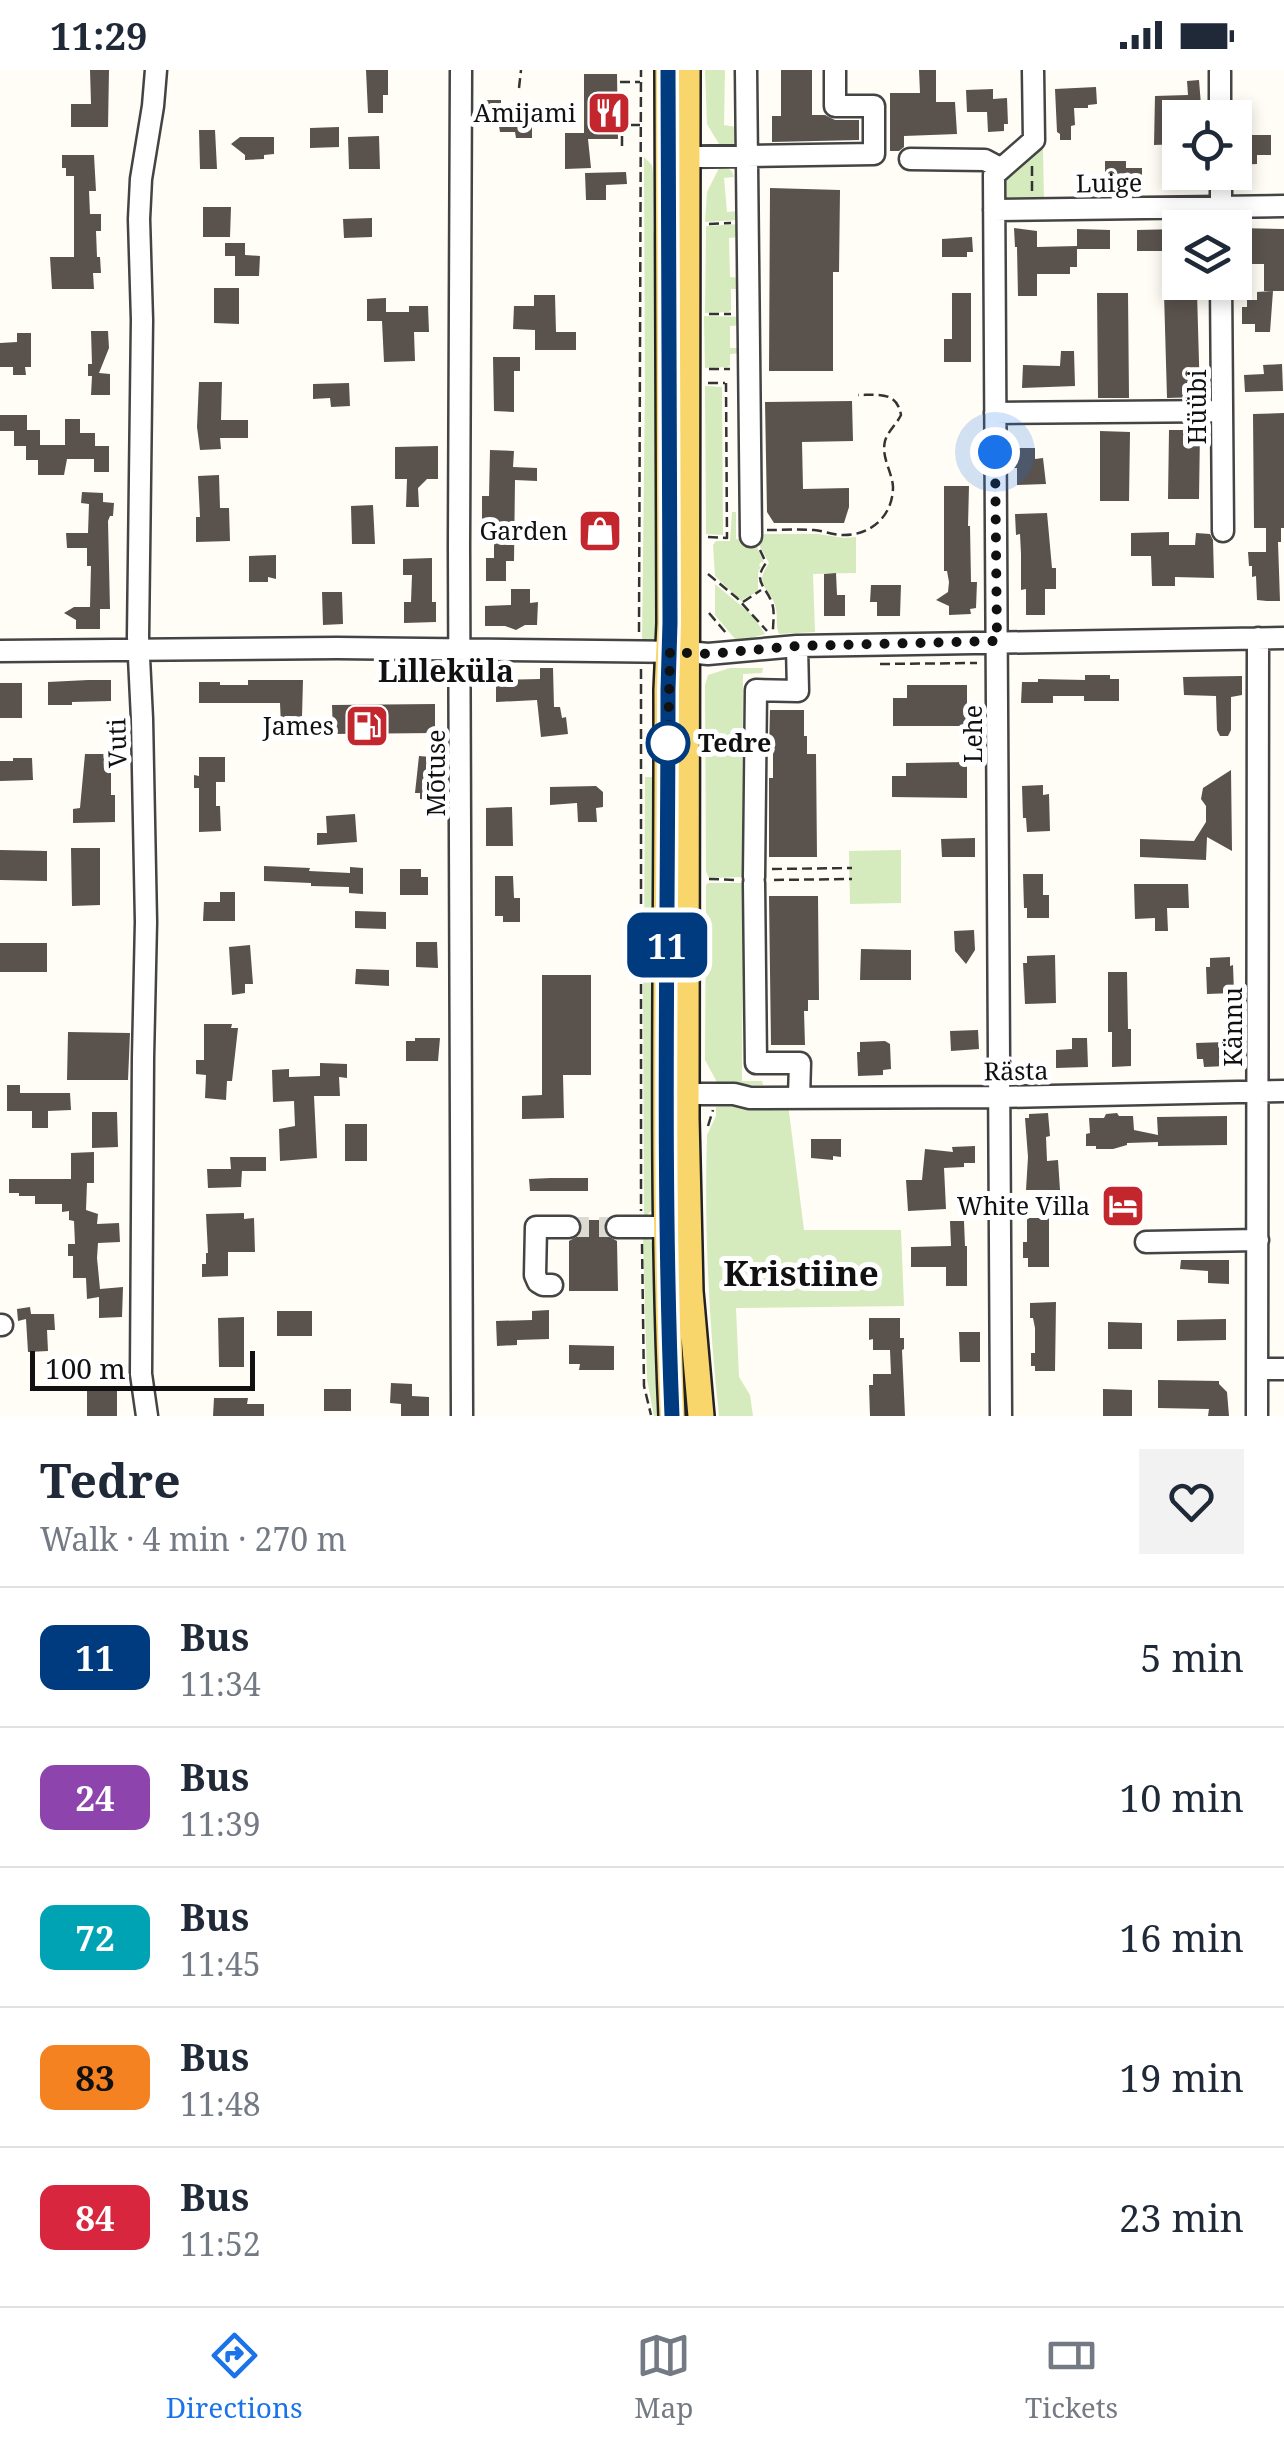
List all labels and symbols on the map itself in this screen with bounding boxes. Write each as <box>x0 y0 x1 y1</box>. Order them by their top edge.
restaurant icon: Amijami <box>586 90 632 136</box>
place label: Amijami <box>474 95 576 129</box>
street label: Luige <box>1076 164 1142 200</box>
street label: Hüübi <box>1179 370 1213 444</box>
your location <box>970 427 1020 477</box>
shop icon: Garden <box>577 508 623 554</box>
place label: Garden <box>479 513 568 547</box>
district label: Lilleküla <box>378 650 514 691</box>
fuel station icon: James <box>344 703 390 749</box>
street label: Lehe <box>955 705 989 763</box>
place label: James <box>262 708 334 742</box>
street label: Vuti <box>98 718 134 768</box>
marker: Tedre <box>647 722 689 764</box>
place label: Tedre <box>698 725 771 759</box>
street label: Mõtuse <box>418 729 452 817</box>
line badge: 11 <box>622 912 712 978</box>
street label: Kännu <box>1215 987 1249 1067</box>
street label: Rästa <box>983 1052 1049 1088</box>
hotel icon: White Villa <box>1100 1183 1146 1229</box>
place label: White Villa <box>957 1188 1090 1222</box>
district label: Kristiine <box>723 1249 879 1296</box>
scale bar <box>30 1346 255 1390</box>

